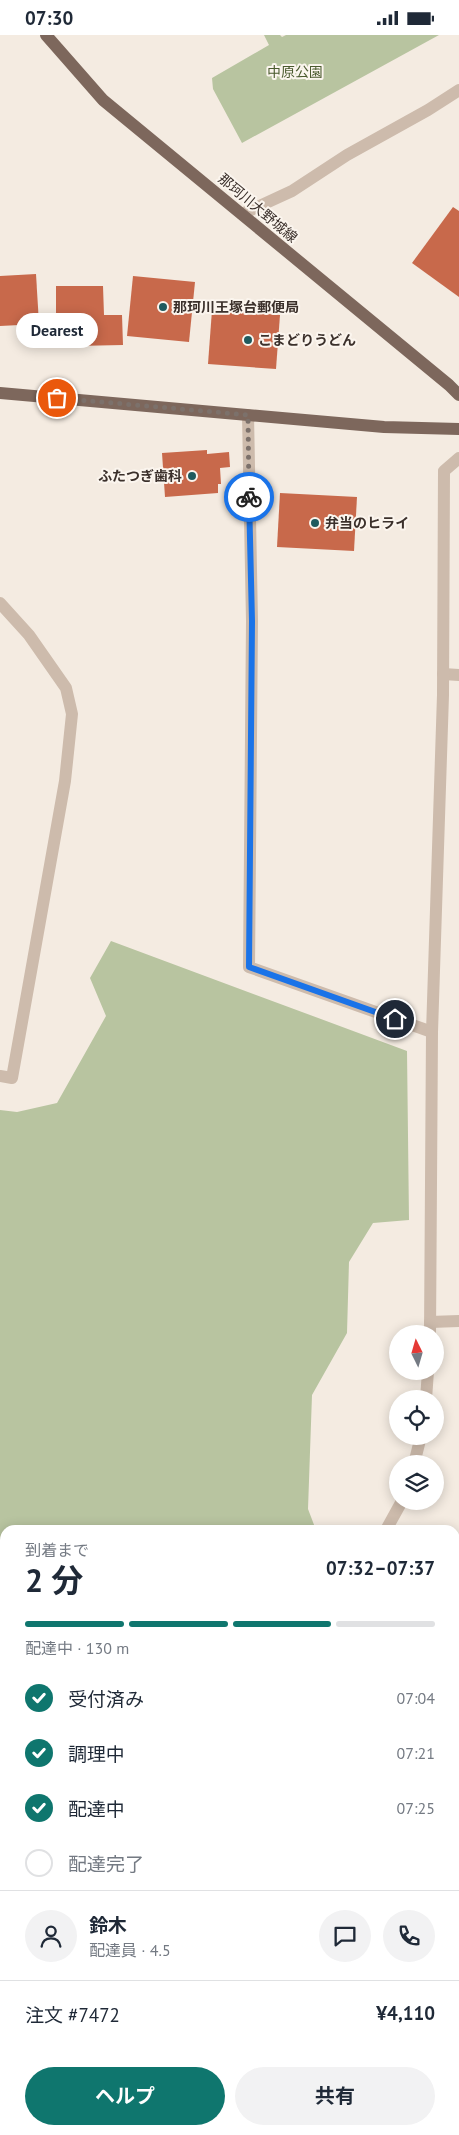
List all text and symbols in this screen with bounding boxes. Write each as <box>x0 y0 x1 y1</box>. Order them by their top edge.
text: 07:30 <box>25 6 73 30</box>
park label: 中原公園 <box>267 63 323 81</box>
street label: 那珂川大野城線 <box>215 170 301 246</box>
place label: 那珂川王塚台郵便局 <box>173 298 299 316</box>
marker: 那珂川王塚台郵便局 <box>157 301 169 313</box>
callout: Dearest <box>16 313 98 348</box>
text: Dearest <box>31 320 83 340</box>
place label: こまどりうどん <box>258 331 356 349</box>
marker: こまどりうどん <box>242 334 254 346</box>
pin <box>36 377 78 419</box>
icon: bag <box>43 384 71 412</box>
place label: ふたつぎ歯科 <box>98 467 182 485</box>
marker: ふたつぎ歯科 <box>186 470 198 482</box>
courier <box>224 472 274 522</box>
icon: bike <box>235 483 263 511</box>
place label: 弁当のヒライ <box>325 514 409 532</box>
marker: 弁当のヒライ <box>309 517 321 529</box>
pin <box>374 998 416 1040</box>
icon: home <box>381 1005 409 1033</box>
north arrow <box>389 1325 444 1380</box>
map controls <box>389 1325 444 1510</box>
button: locate <box>389 1390 444 1445</box>
button: layers <box>389 1455 444 1510</box>
text: 到着まで <box>25 1540 89 1560</box>
text: 07:32–07:37 <box>326 1556 435 1580</box>
text: 2 分 <box>25 1559 83 1601</box>
text: 配達中 · 130 m <box>25 1638 129 1658</box>
icon: check <box>25 1684 53 1712</box>
text: 受付済み <box>68 1687 144 1711</box>
text: 07:04 <box>397 1688 435 1708</box>
icon: check <box>25 1739 53 1767</box>
text: 調理中 <box>68 1742 125 1766</box>
text: 07:21 <box>397 1743 435 1763</box>
icon: check <box>25 1794 53 1822</box>
text: 配達中 <box>68 1797 125 1821</box>
text: 07:25 <box>397 1798 435 1818</box>
text: 配達完了 <box>68 1852 144 1876</box>
button: person <box>25 1910 77 1962</box>
button: chat <box>319 1910 371 1962</box>
button: phone <box>383 1910 435 1962</box>
text: 鈴木 <box>89 1913 127 1937</box>
text: 配達員 · 4.5 <box>89 1940 171 1960</box>
text: ¥4,110 <box>376 2001 435 2025</box>
text: 注文 #7472 <box>25 2003 120 2027</box>
button: ヘルプ <box>25 2067 225 2125</box>
button: 共有 <box>235 2067 435 2125</box>

